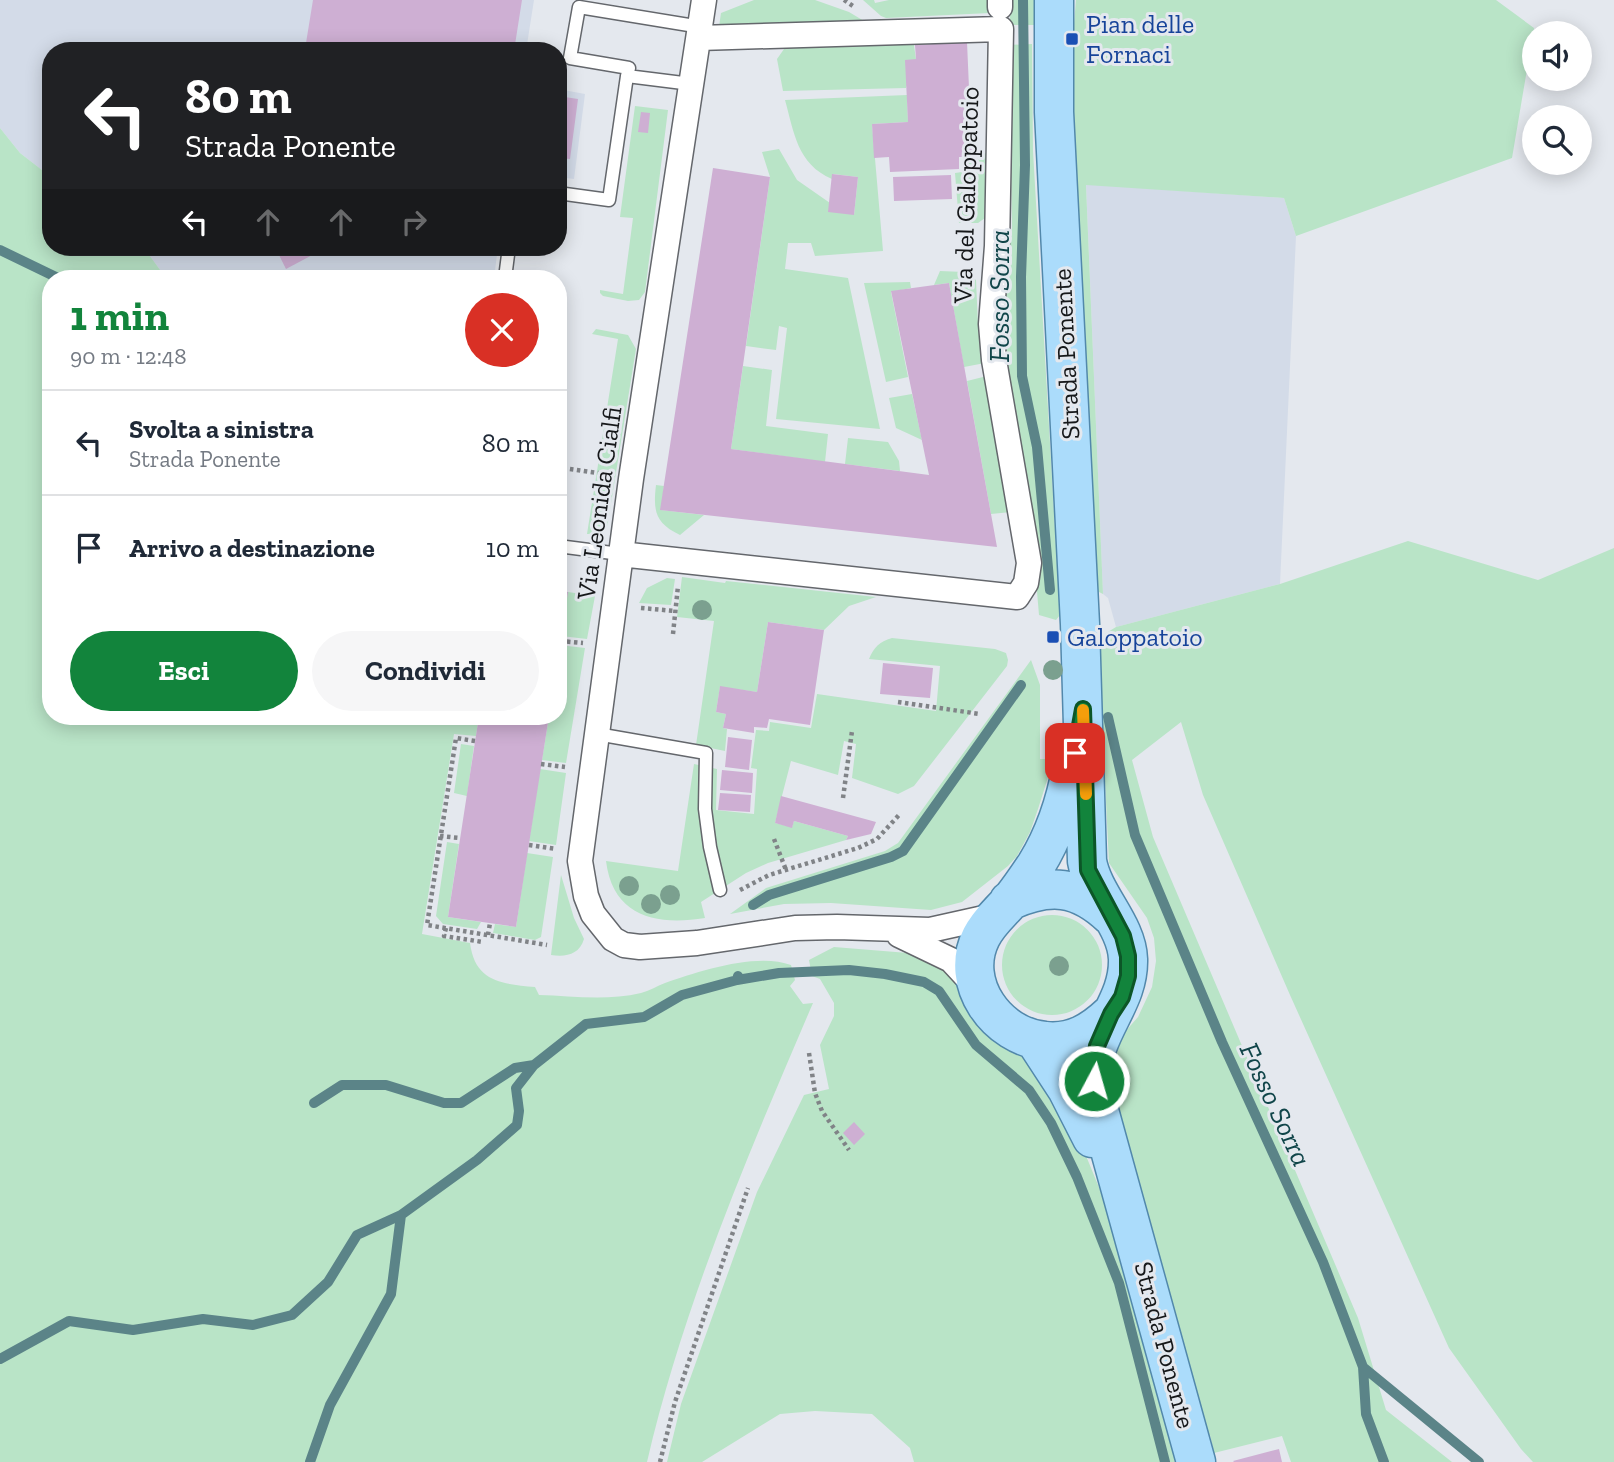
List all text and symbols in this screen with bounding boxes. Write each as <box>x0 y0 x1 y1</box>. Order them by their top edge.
place label: Pian delle Fornaci <box>1086 8 1194 70</box>
map controls <box>1522 21 1592 175</box>
button: sound <box>1522 21 1592 91</box>
marker: Pian delle Fornaci <box>1064 31 1080 47</box>
text: 80 m <box>185 67 292 126</box>
icon: left <box>70 70 161 161</box>
street label: Via del Galoppatoio <box>946 86 986 305</box>
button: search <box>1522 105 1592 175</box>
text: Strada Ponente <box>185 127 396 165</box>
icon: left <box>176 203 214 241</box>
icon: ahead <box>249 203 287 241</box>
icon: ahead <box>322 203 360 241</box>
icon: right <box>395 203 433 241</box>
water label: Fosso Sorra <box>983 230 1016 362</box>
street label: Strada Ponente <box>1046 268 1086 440</box>
text: 1 min <box>70 290 169 341</box>
button: close <box>465 293 539 367</box>
text: 90 m · 12:48 <box>70 342 187 370</box>
street label: Via Leonida Cialfi <box>569 404 628 603</box>
text: Svolta a sinistra <box>129 413 314 445</box>
icon: left <box>70 424 108 462</box>
text: 80 m <box>482 427 539 459</box>
text: Strada Ponente <box>129 445 281 473</box>
icon: arrive <box>70 529 108 567</box>
text: Arrivo a destinazione <box>129 532 375 564</box>
text: 10 m <box>486 532 539 564</box>
place label: Galoppatoio <box>1067 621 1203 653</box>
marker: Galoppatoio <box>1045 629 1061 645</box>
button: Esci <box>70 631 298 711</box>
button: Condividi <box>312 631 539 711</box>
pin <box>1045 723 1105 783</box>
icon: arrive <box>1056 734 1094 772</box>
water label: Fosso Sorra <box>1233 1037 1318 1171</box>
position arrow <box>1057 1044 1131 1118</box>
street label: Strada Ponente <box>1127 1258 1203 1432</box>

